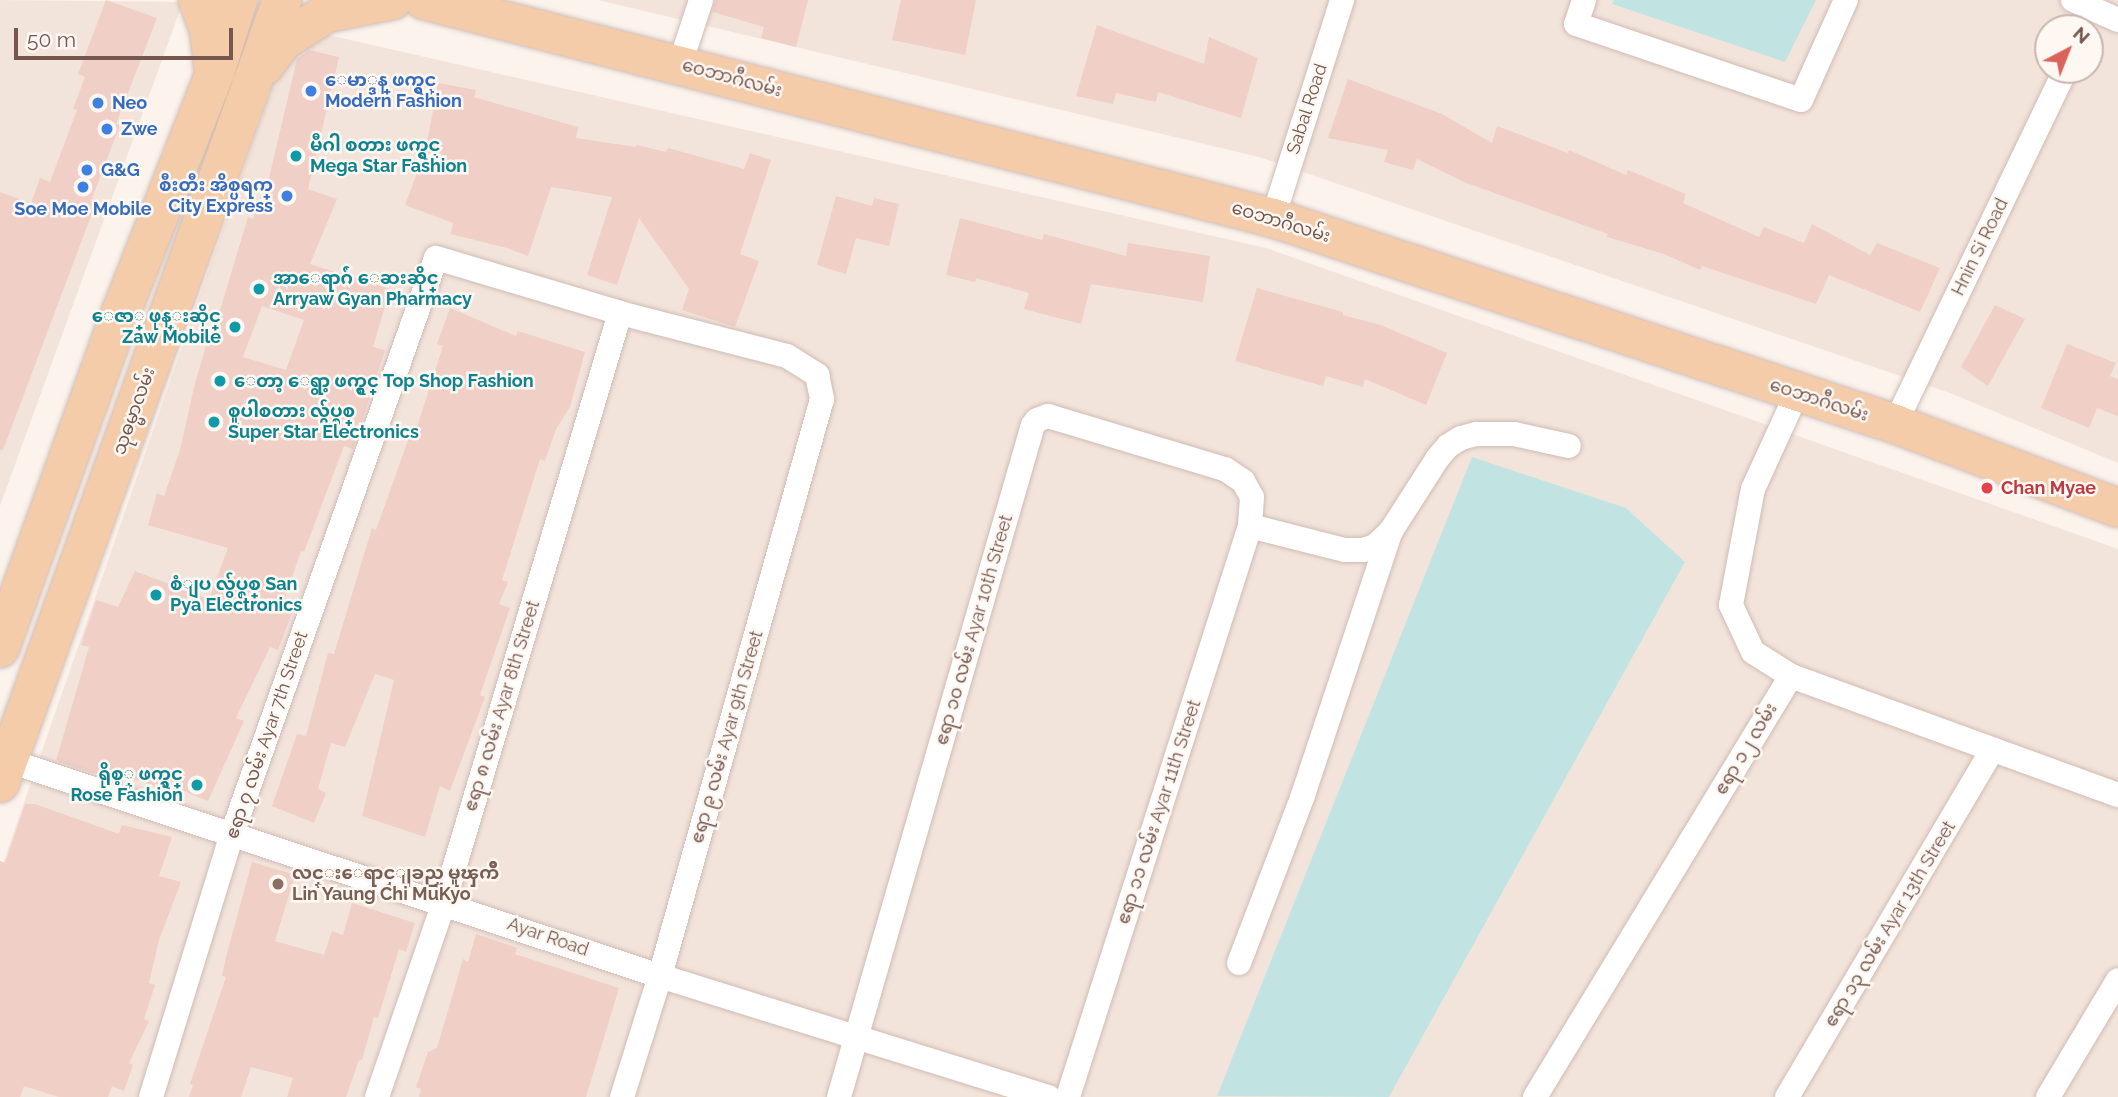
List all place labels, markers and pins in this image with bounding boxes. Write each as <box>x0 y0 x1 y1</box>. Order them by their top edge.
place label: ေမာ္ဒန္ ဖက္ရွင္ Modern Fashion <box>325 70 462 112</box>
marker: ေမာ္ဒန္ ဖက္ရွင္ Modern Fashion <box>303 83 319 99</box>
place label: Neo <box>112 92 147 114</box>
marker: Neo <box>90 95 106 111</box>
place label: Zwe <box>121 118 158 140</box>
marker: Zwe <box>99 121 115 137</box>
place label: မီဂါ စတား ဖက္ရွင္ Mega Star Fashion <box>310 135 468 178</box>
marker: မီဂါ စတား ဖက္ရွင္ Mega Star Fashion <box>288 148 304 164</box>
place label: G&G <box>101 159 140 181</box>
marker: G&G <box>79 162 95 178</box>
place label: စီးတီး အိစ္ပရက္ City Express <box>159 175 273 218</box>
marker: Soe Moe Mobile <box>75 179 91 195</box>
marker: စီးတီး အိစ္ပရက္ City Express <box>279 188 295 204</box>
place label: Soe Moe Mobile <box>14 198 152 220</box>
place label: အာေရာဂ်ံ ေဆးဆိုင္ Arryaw Gyan Pharmacy <box>273 268 472 310</box>
marker: အာေရာဂ်ံ ေဆးဆိုင္ Arryaw Gyan Pharmacy <box>251 281 267 297</box>
place label: ေဇာ္ ဖုန္းဆိုင္ Zaw Mobile <box>92 306 221 348</box>
marker: ေဇာ္ ဖုန္းဆိုင္ Zaw Mobile <box>227 319 243 335</box>
place label: ေတာ့ ေရွာ့ ဖက္ရွင္ Top Shop Fashion <box>234 370 533 392</box>
marker: ေတာ့ ေရွာ့ ဖက္ရွင္ Top Shop Fashion <box>212 373 228 389</box>
place label: စူပါစတား လ်ွပ္စစ္ Super Star Electronics <box>228 401 420 444</box>
marker: စူပါစတား လ်ွပ္စစ္ Super Star Electronics <box>206 414 222 430</box>
place label: Chan Myae <box>2001 477 2096 499</box>
marker: Chan Myae <box>1979 480 1995 496</box>
place label: စံျပ လ်ွပ္စစ္ San Pya Electronics <box>170 574 302 616</box>
marker: စံျပ လ်ွပ္စစ္ San Pya Electronics <box>148 587 164 603</box>
place label: ရိုစ့္ ဖက္ရွင္ Rose Fashion <box>70 764 183 806</box>
marker: ရိုစ့္ ဖက္ရွင္ Rose Fashion <box>189 777 205 793</box>
place label: လင္းေရာင္ျခည္ မူၾကိဳ Lin Yaung Chi MuKyo <box>292 863 499 906</box>
marker: လင္းေရာင္ျခည္ မူၾကိဳ Lin Yaung Chi MuKyo <box>270 876 286 892</box>

